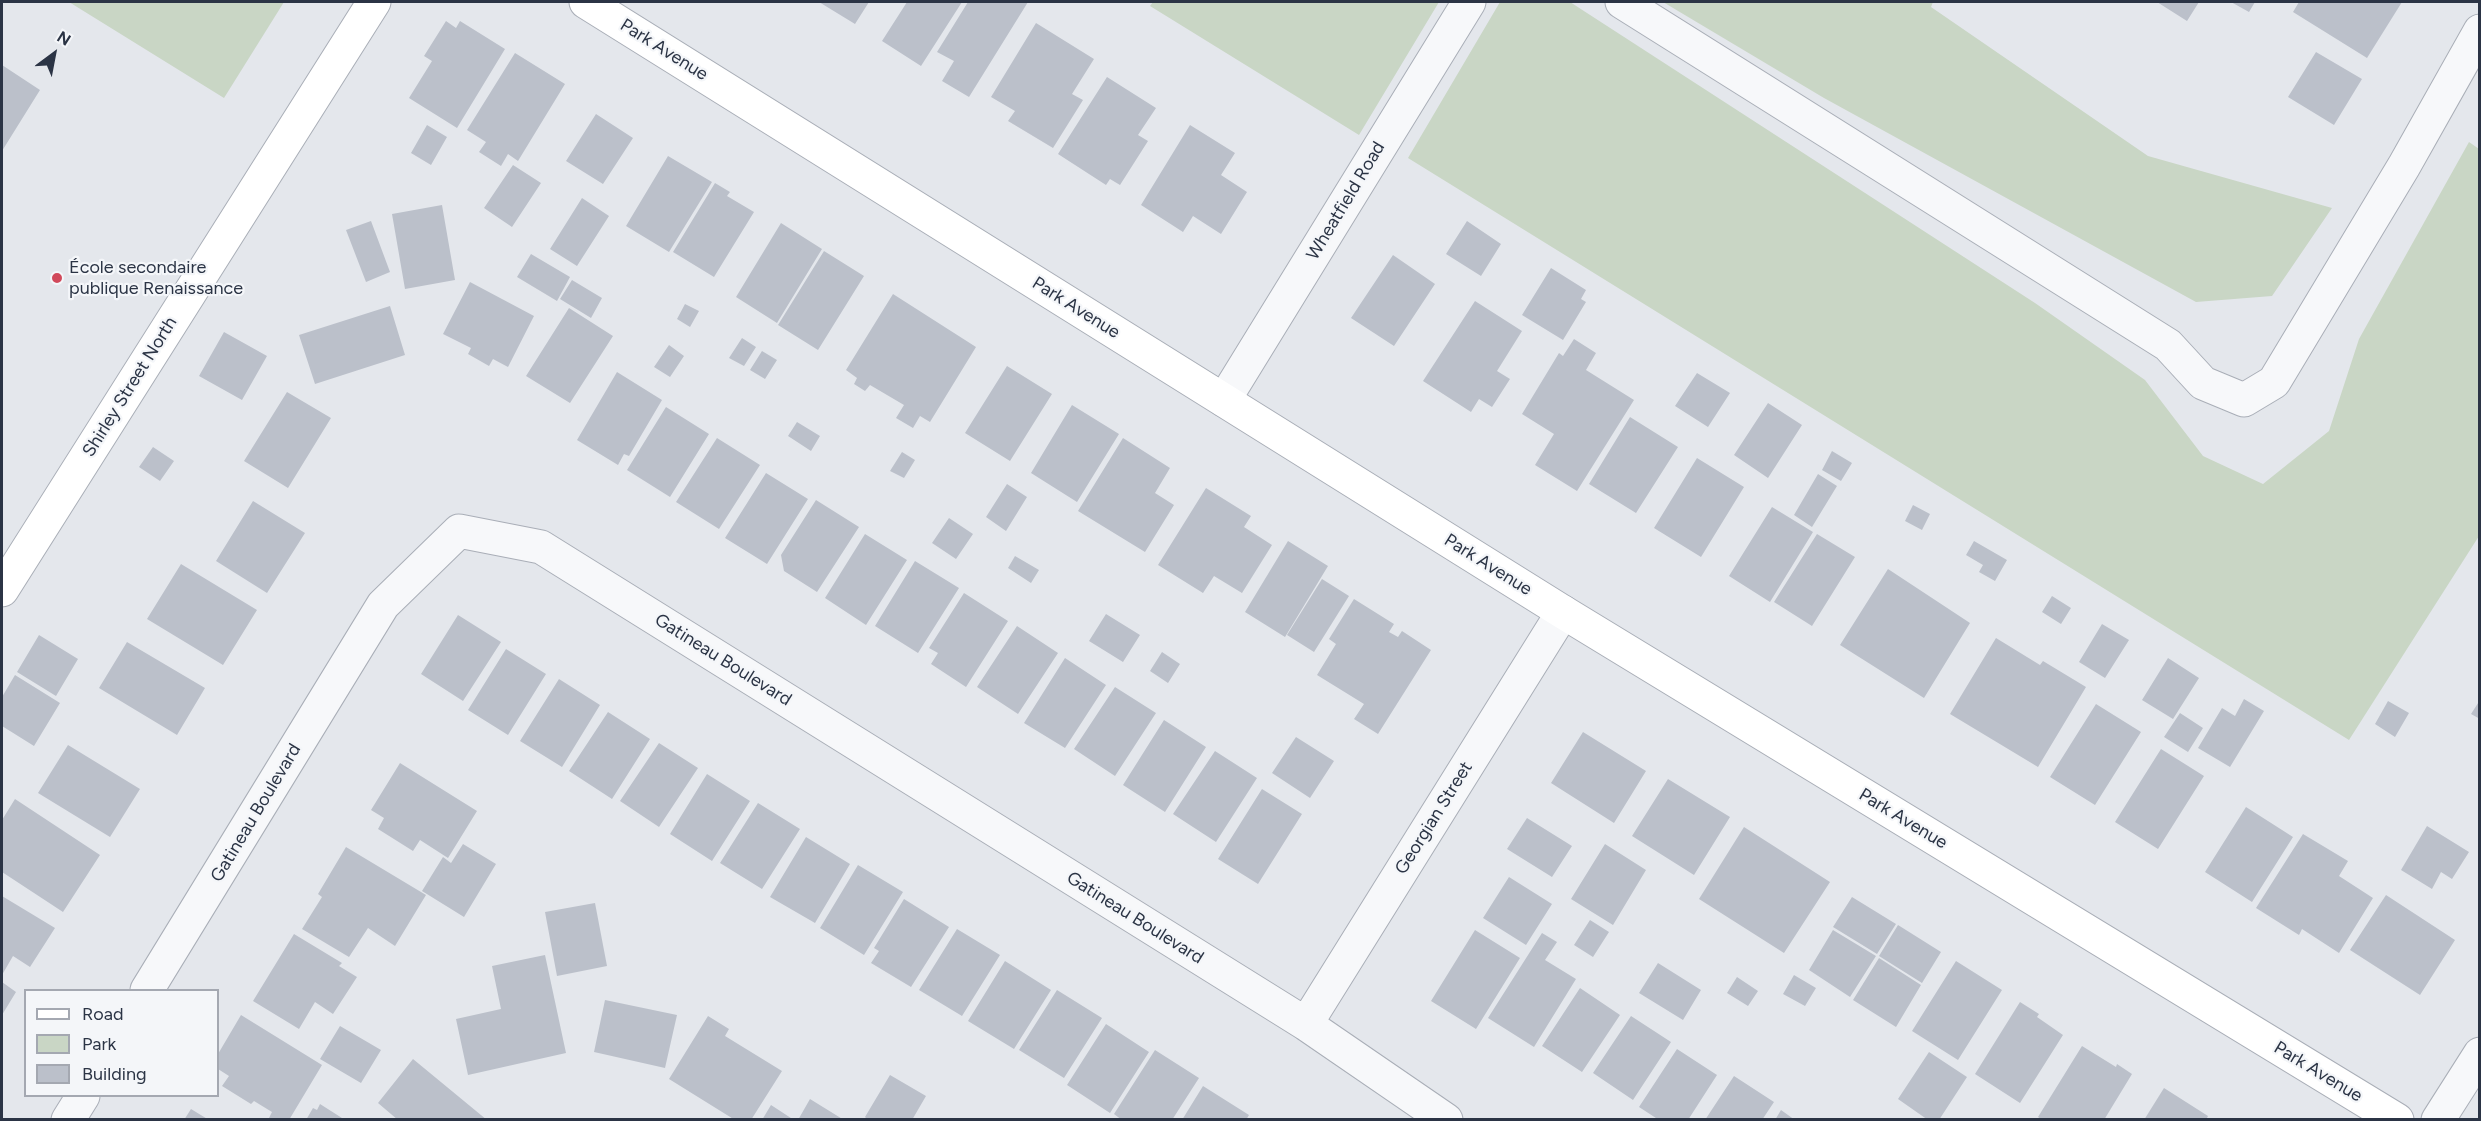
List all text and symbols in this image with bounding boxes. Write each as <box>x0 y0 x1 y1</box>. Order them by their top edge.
street label: Park Avenue <box>616 14 712 86</box>
north arrow <box>24 24 84 84</box>
text: N <box>54 27 74 50</box>
street label: Wheatfield Road <box>1302 138 1390 264</box>
place label: École secondaire publique Renaissance <box>69 257 243 300</box>
marker: École secondaire publique Renaissance <box>50 271 64 285</box>
street label: Park Avenue <box>1028 272 1124 344</box>
street label: Shirley Street North <box>78 313 182 461</box>
street label: Park Avenue <box>1440 529 1536 601</box>
street label: Gatineau Boulevard <box>651 609 795 711</box>
street label: Gatineau Boulevard <box>206 740 306 886</box>
street label: Georgian Street <box>1391 758 1477 878</box>
street label: Park Avenue <box>1855 784 1951 854</box>
street label: Gatineau Boulevard <box>1063 867 1207 969</box>
legend <box>24 989 219 1097</box>
text: Road <box>82 1003 123 1025</box>
text: Park <box>82 1033 116 1055</box>
street label: Park Avenue <box>2270 1037 2366 1107</box>
text: Building <box>82 1063 147 1085</box>

